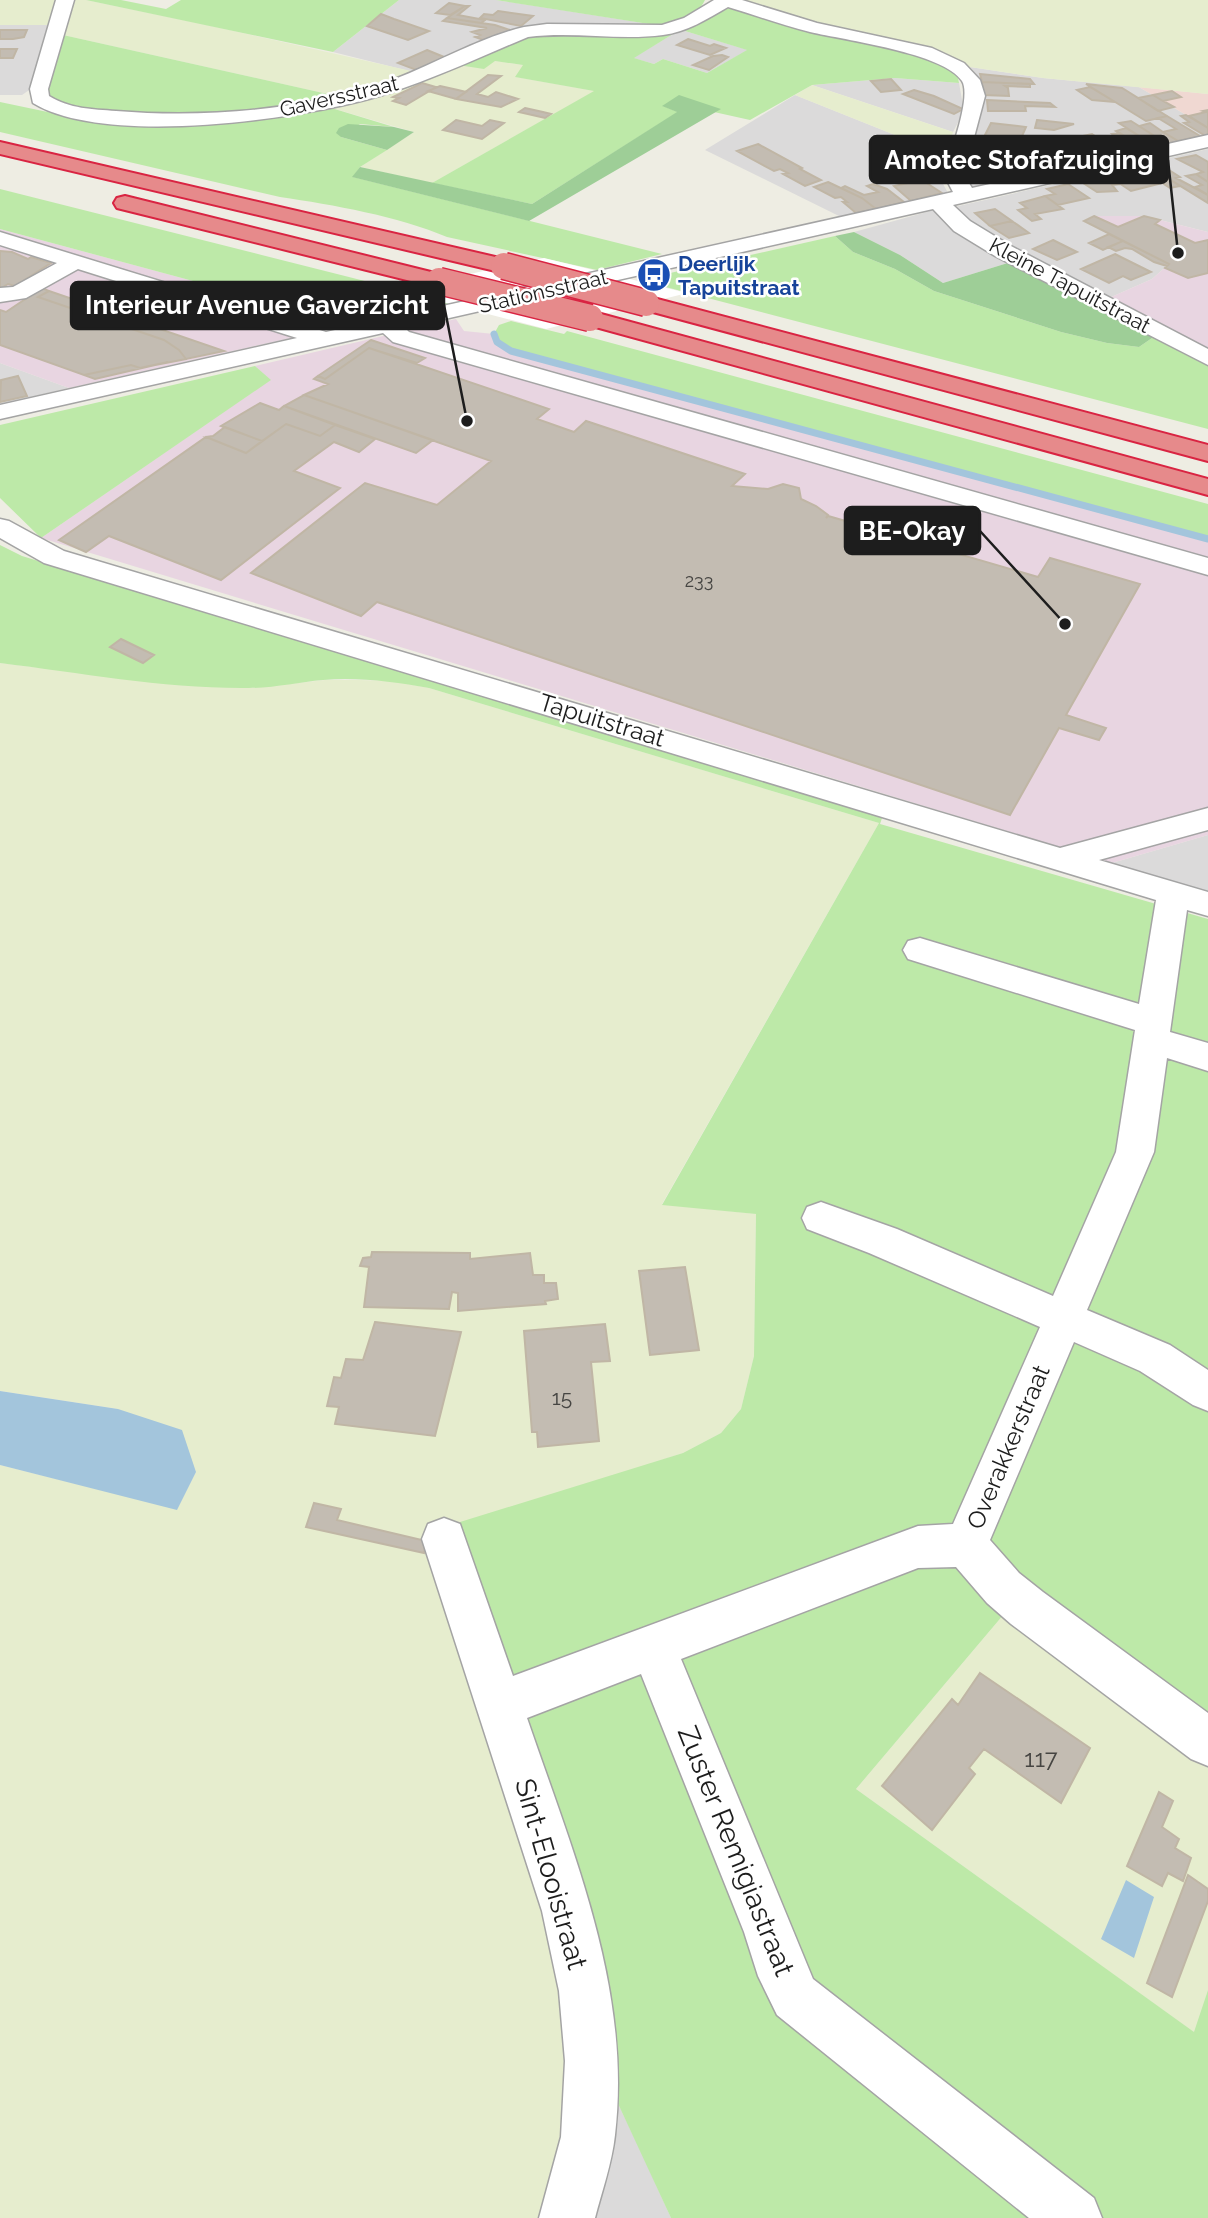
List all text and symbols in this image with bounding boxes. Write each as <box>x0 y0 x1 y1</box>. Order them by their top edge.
street label: Gaversstraat <box>277 70 401 122</box>
callout: Amotec Stofafzuiging <box>870 136 1168 183</box>
text: Amotec Stofafzuiging <box>884 145 1154 175</box>
street label: Kleine Tapuitstraat <box>985 232 1155 338</box>
place label: Deerlijk Tapuitstraat <box>678 251 799 300</box>
bus stop icon: Deerlijk Tapuitstraat <box>635 256 673 294</box>
street label: Stationsstraat <box>476 264 610 318</box>
callout: Interieur Avenue Gaverzicht <box>71 282 444 329</box>
text: Interieur Avenue Gaverzicht <box>85 290 429 320</box>
callout: BE-Okay <box>845 507 980 554</box>
text: BE-Okay <box>859 516 965 546</box>
house number: 233 <box>685 570 713 591</box>
street label: Tapuitstraat <box>536 687 668 753</box>
street label: Overakkerstraat <box>960 1361 1056 1533</box>
house number: 15 <box>552 1385 572 1410</box>
street label: Zuster Remigiastraat <box>671 1721 801 1981</box>
house number: 117 <box>1024 1744 1058 1773</box>
street label: Sint-Elooistraat <box>508 1775 594 1974</box>

